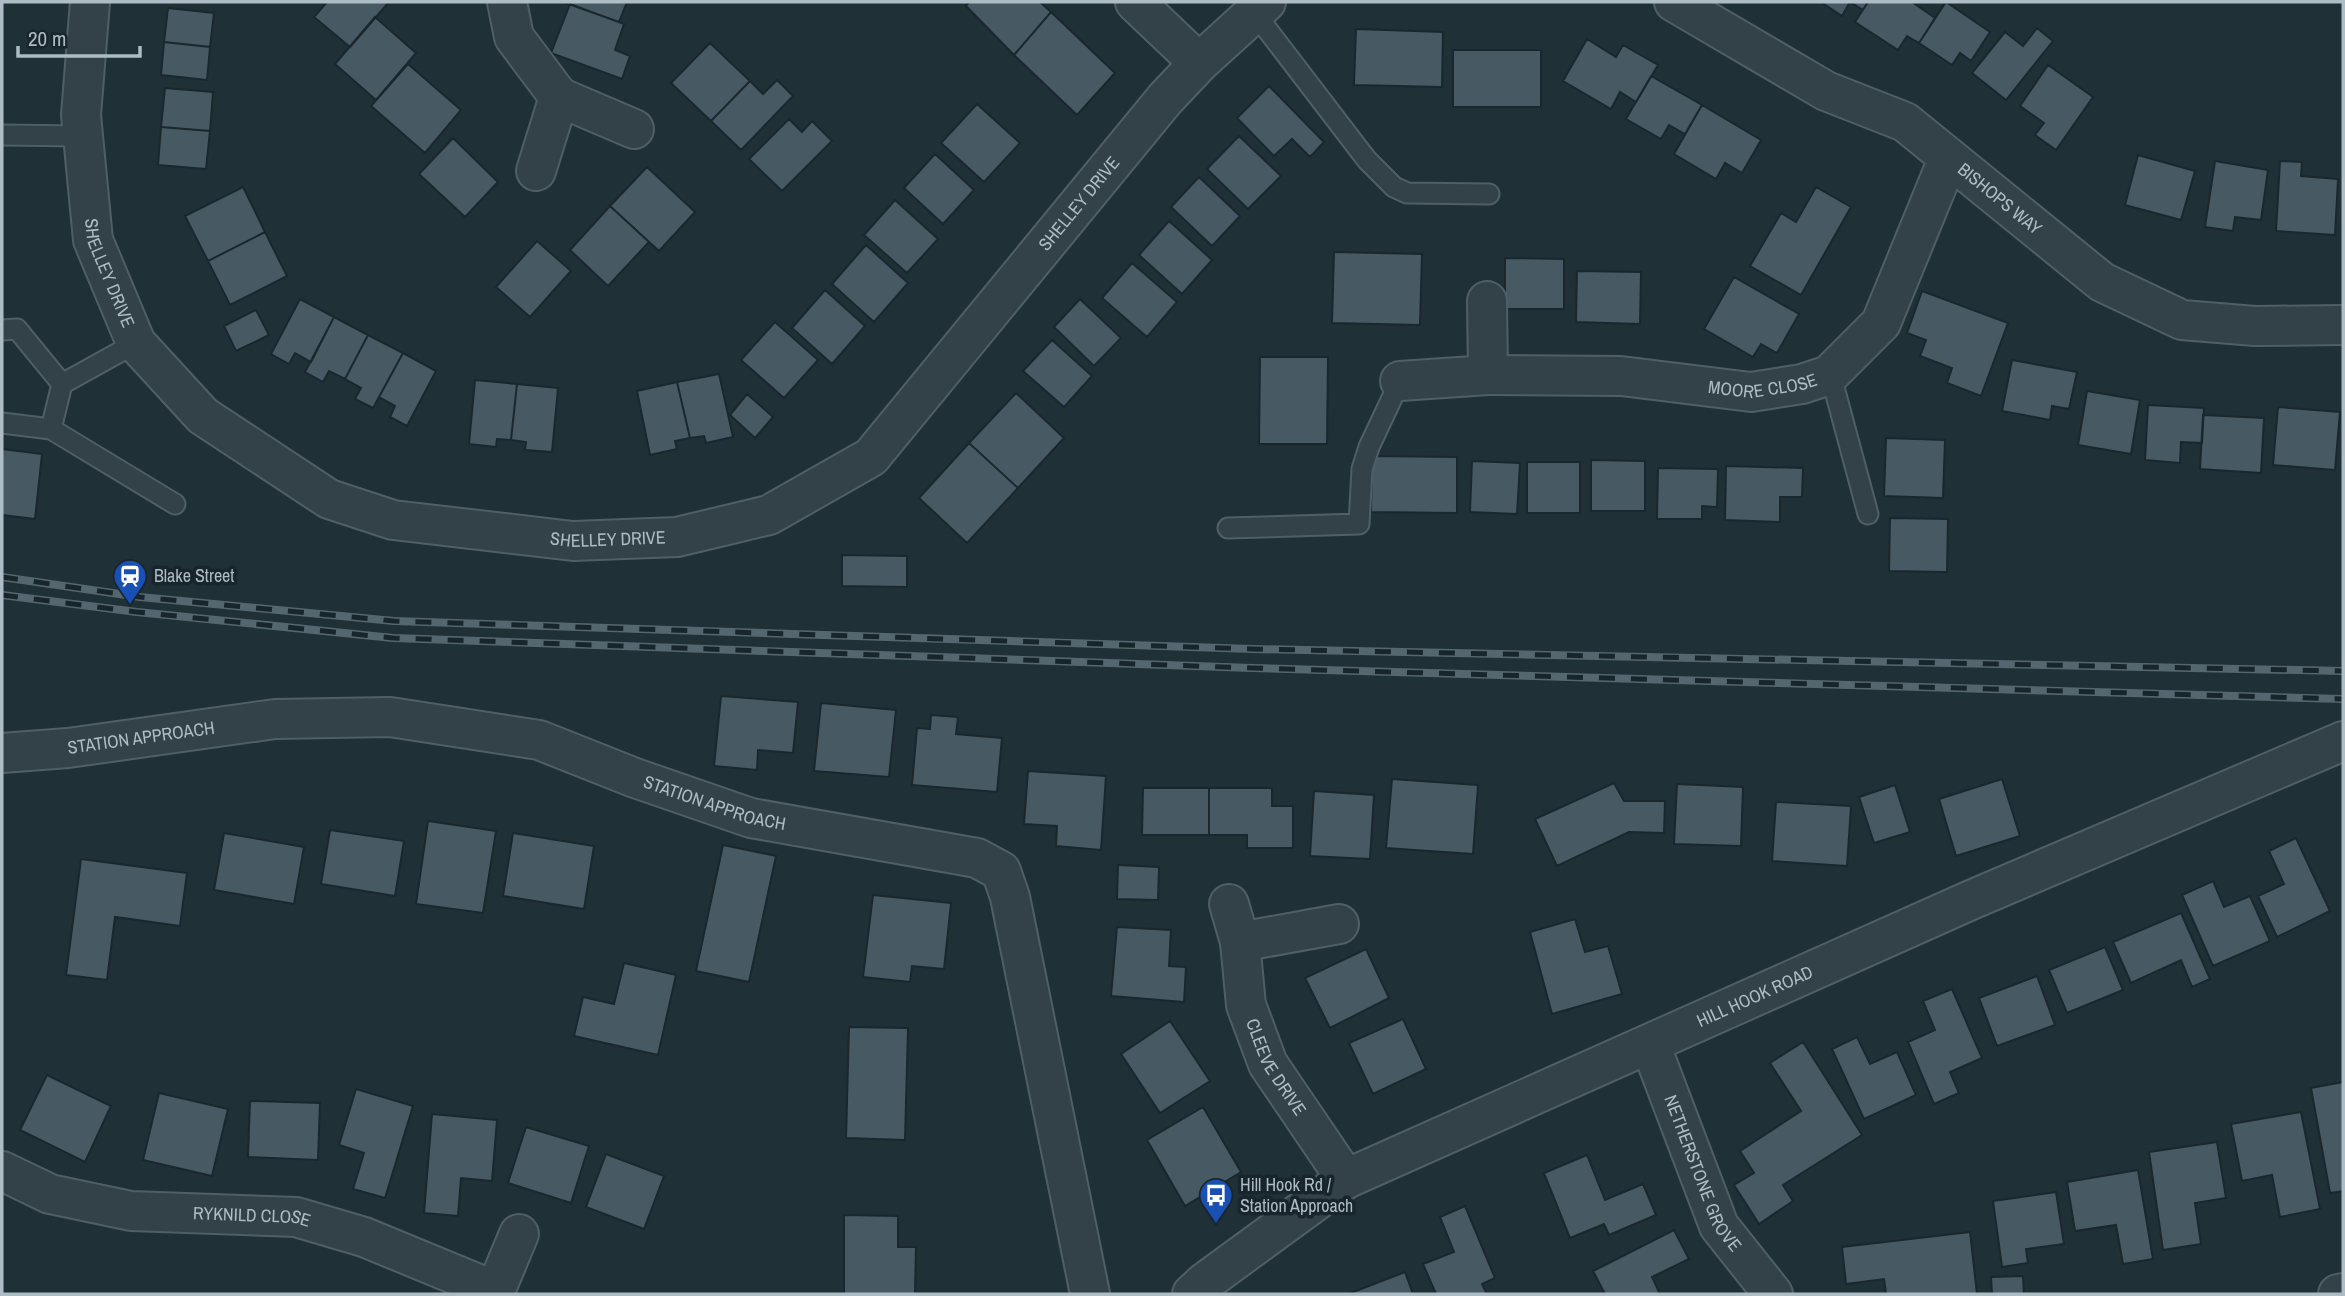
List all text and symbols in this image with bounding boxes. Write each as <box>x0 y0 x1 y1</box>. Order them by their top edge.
scale bar <box>18 14 140 58</box>
text: 20 m <box>28 24 66 53</box>
street label: SHELLEY DRIVE <box>1032 151 1125 256</box>
street label: BISHOPS WAY <box>1953 157 2048 240</box>
street label: SHELLEY DRIVE <box>79 217 141 331</box>
street label: MOORE CLOSE <box>1707 367 1820 404</box>
street label: SHELLEY DRIVE <box>549 524 666 553</box>
station icon: Blake Street <box>111 557 149 606</box>
place label: Blake Street <box>154 563 234 588</box>
street label: STATION APPROACH <box>66 715 216 760</box>
street label: STATION APPROACH <box>640 769 788 836</box>
street label: HILL HOOK ROAD <box>1692 959 1817 1033</box>
street label: CLEEVE DRIVE <box>1240 1015 1312 1120</box>
street label: NETHERSTONE GROVE <box>1658 1091 1748 1257</box>
place label: Hill Hook Rd / Station Approach <box>1240 1172 1353 1218</box>
bus stop icon: Hill Hook Rd / Station Approach <box>1197 1176 1235 1225</box>
street label: RYKNILD CLOSE <box>193 1200 314 1233</box>

